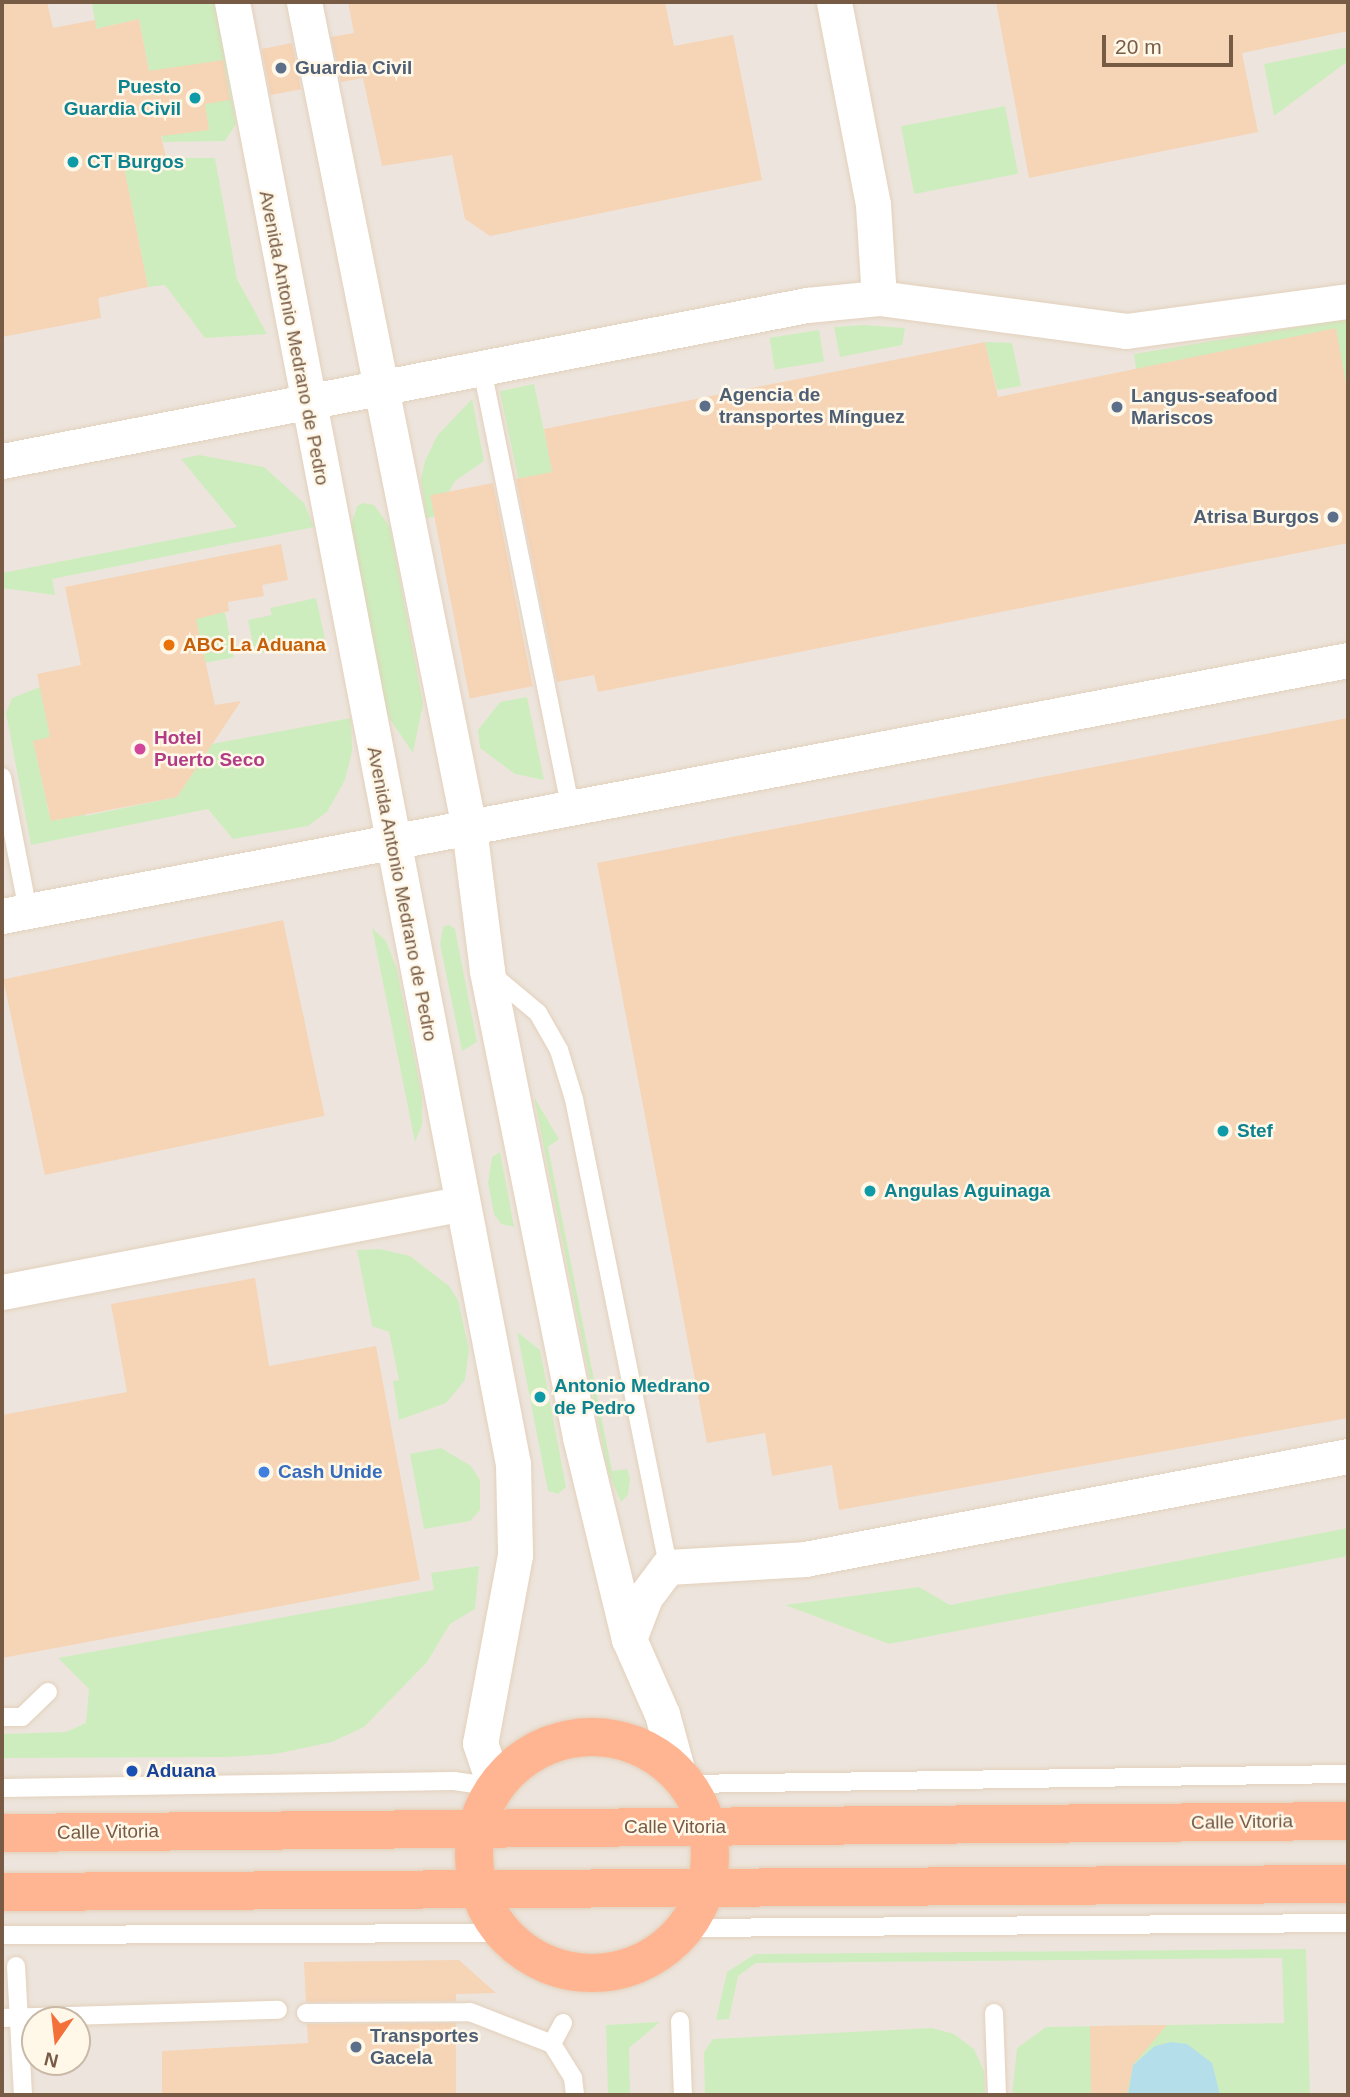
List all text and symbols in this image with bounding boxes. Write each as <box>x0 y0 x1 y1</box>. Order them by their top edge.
scale bar <box>1105 21 1236 65</box>
text: 20 m <box>1115 35 1162 58</box>
place label: Guardia Civil <box>295 57 412 79</box>
marker: Guardia Civil <box>273 60 289 76</box>
place label: Puesto Guardia Civil <box>64 76 181 120</box>
marker: Puesto Guardia Civil <box>187 90 203 106</box>
place label: CT Burgos <box>87 151 184 173</box>
marker: CT Burgos <box>65 154 81 170</box>
street label: Avenida Antonio Medrano de Pedro <box>254 188 334 488</box>
place label: Agencia de transportes Mínguez <box>719 384 905 428</box>
place label: Langus-seafood Mariscos <box>1131 385 1278 429</box>
marker: Agencia de transportes Mínguez <box>697 398 713 414</box>
marker: Langus-seafood Mariscos <box>1109 399 1125 415</box>
place label: Atrisa Burgos <box>1193 506 1319 528</box>
marker: Atrisa Burgos <box>1325 509 1341 525</box>
place label: ABC La Aduana <box>183 634 327 656</box>
marker: ABC La Aduana <box>161 637 177 653</box>
place label: Hotel Puerto Seco <box>154 727 265 771</box>
marker: Hotel Puerto Seco <box>132 741 148 757</box>
street label: Avenida Antonio Medrano de Pedro <box>362 744 442 1044</box>
place label: Stef <box>1237 1120 1273 1142</box>
marker: Stef <box>1215 1123 1231 1139</box>
place label: Angulas Aguinaga <box>884 1180 1051 1202</box>
marker: Angulas Aguinaga <box>862 1183 878 1199</box>
place label: Antonio Medrano de Pedro <box>554 1375 710 1419</box>
marker: Antonio Medrano de Pedro <box>532 1389 548 1405</box>
place label: Cash Unide <box>278 1461 383 1483</box>
marker: Cash Unide <box>256 1464 272 1480</box>
place label: Aduana <box>146 1760 216 1782</box>
marker: Aduana <box>124 1763 140 1779</box>
street label: Calle Vitoria <box>1191 1810 1293 1834</box>
street label: Calle Vitoria <box>624 1816 726 1838</box>
street label: Calle Vitoria <box>57 1820 159 1844</box>
north arrow <box>21 2006 91 2076</box>
place label: Transportes Gacela <box>370 2025 479 2069</box>
marker: Transportes Gacela <box>348 2039 364 2055</box>
text: N <box>42 2048 60 2072</box>

